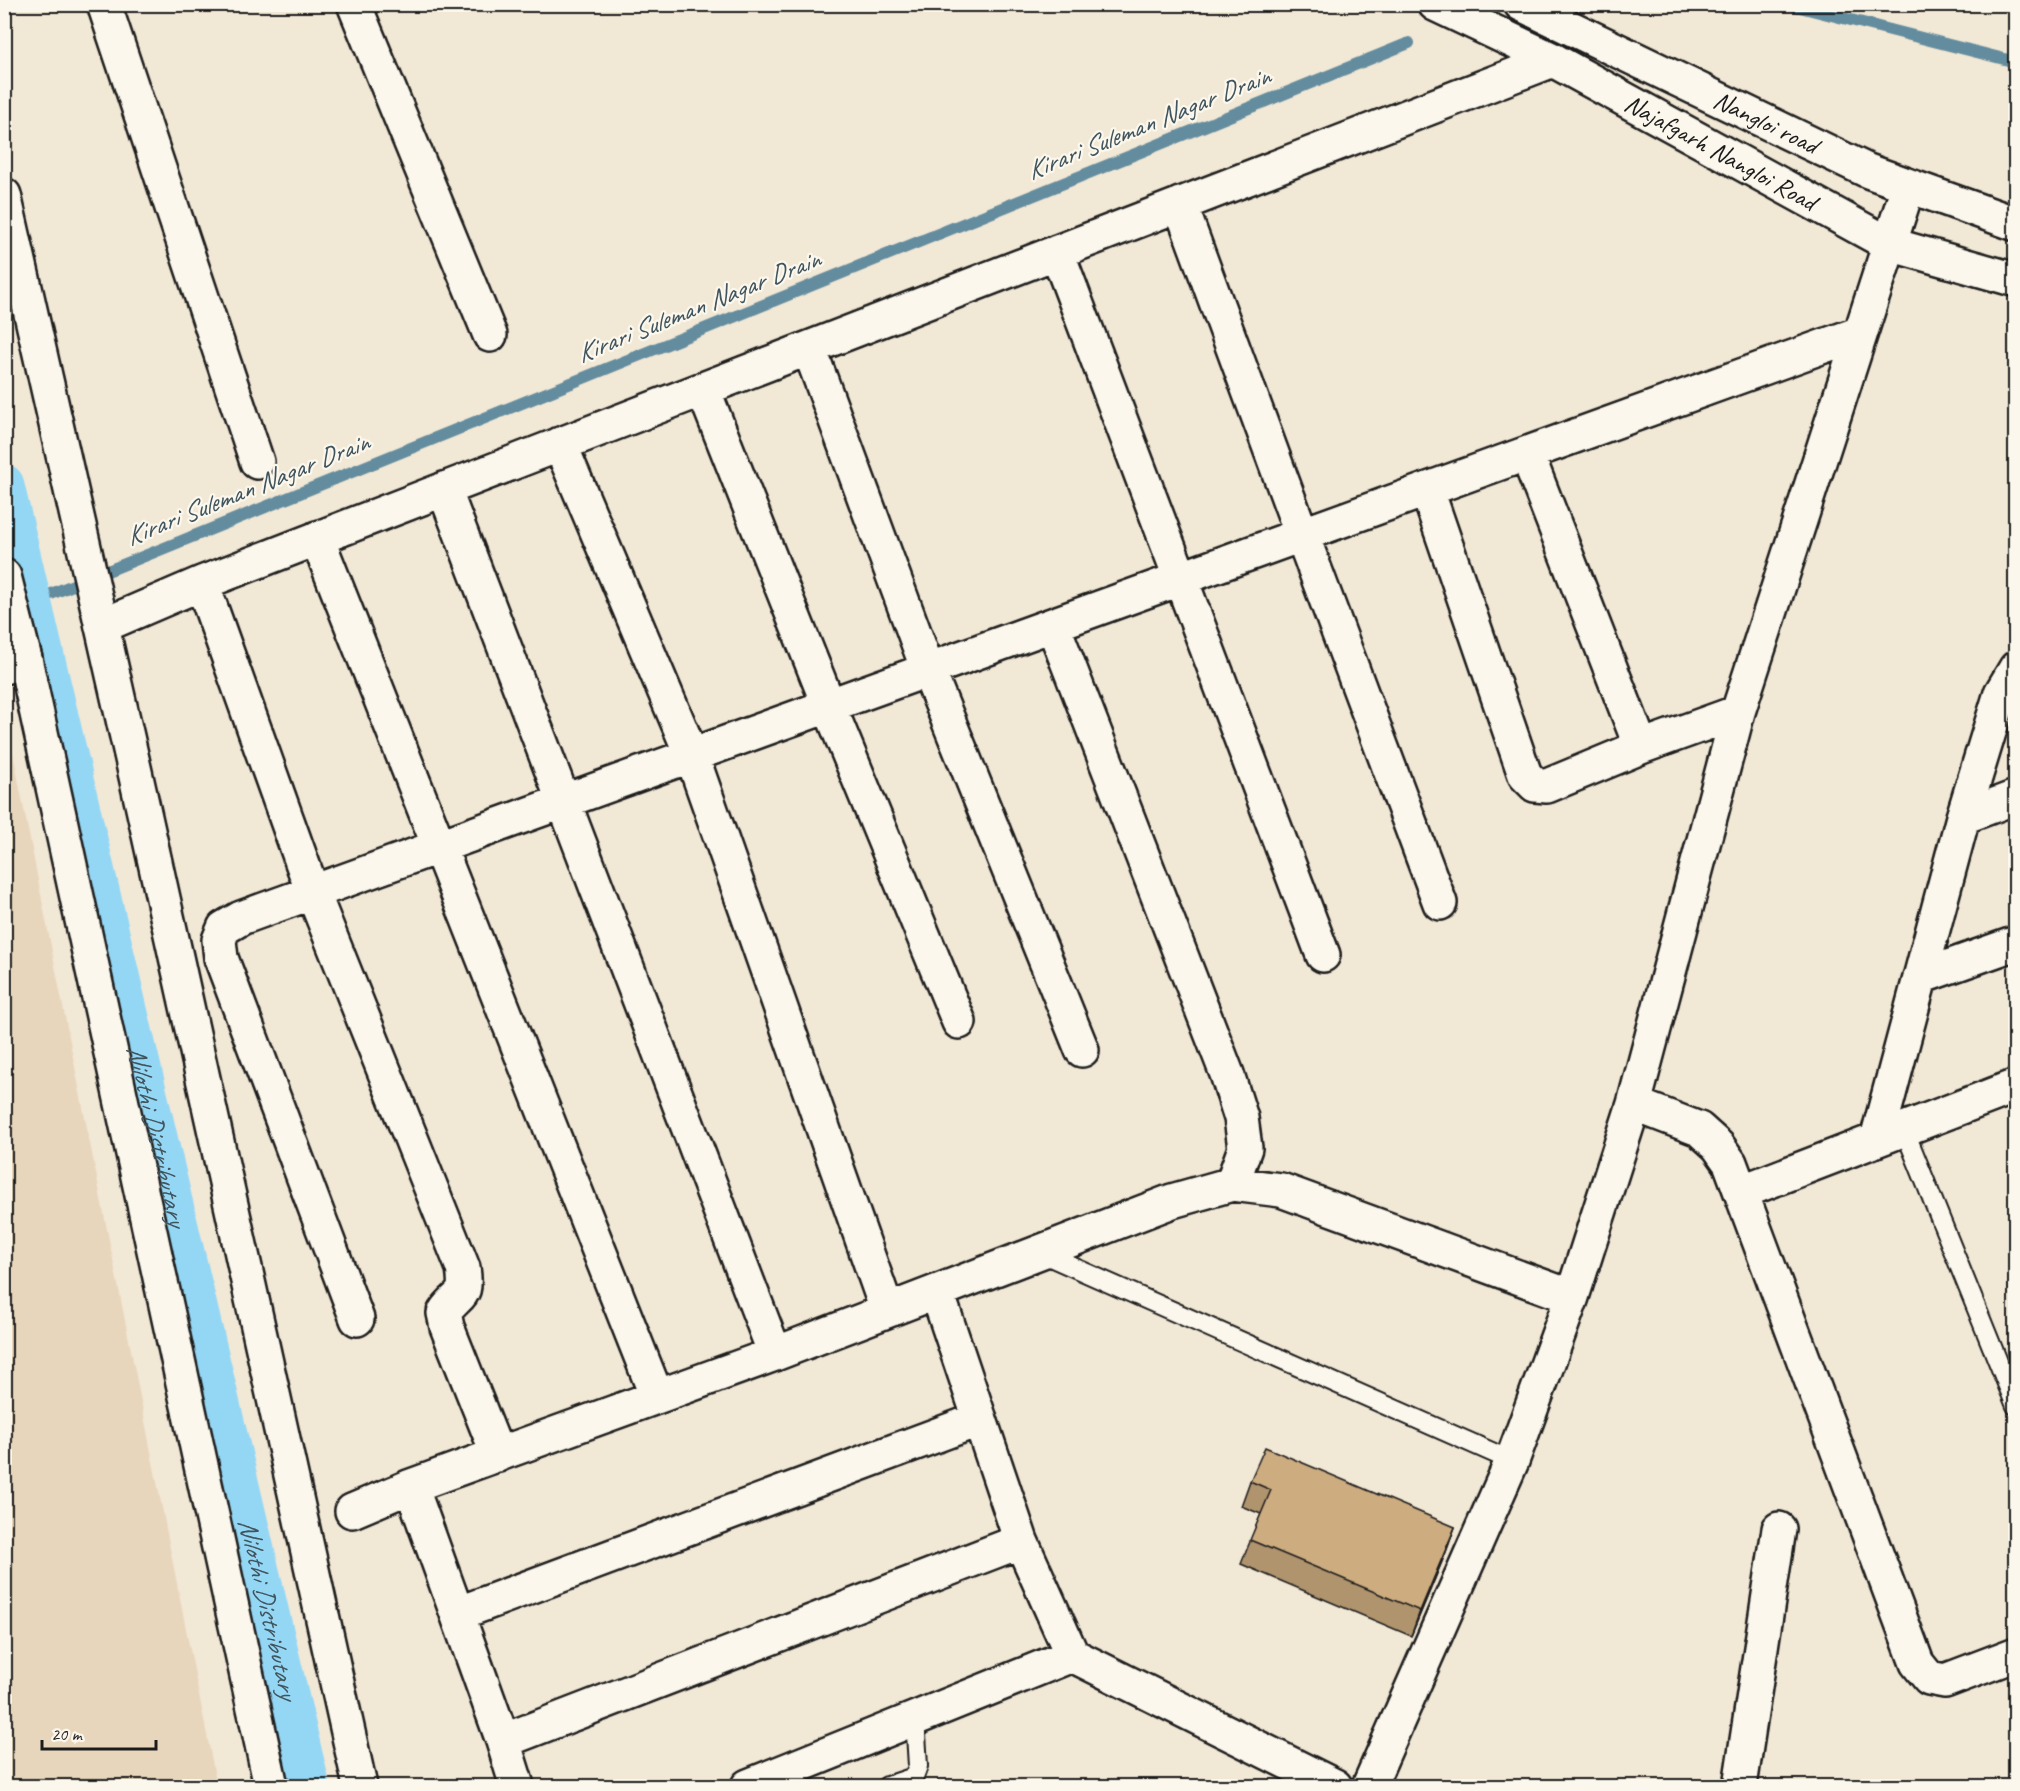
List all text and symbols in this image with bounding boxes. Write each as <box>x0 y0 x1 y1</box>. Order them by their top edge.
water label: Kirari Suleman Nagar Drain <box>1021 58 1277 187</box>
street label: Nangloi road <box>1709 83 1827 163</box>
street label: Najafgarh Nangloi Road <box>1619 86 1826 220</box>
water label: Kirari Suleman Nagar Drain <box>571 241 827 370</box>
water label: Kirari Suleman Nagar Drain <box>120 424 376 553</box>
water label: Nilothi Distributary <box>119 1042 196 1233</box>
water label: Nilothi Distributary <box>231 1515 307 1707</box>
scale bar <box>42 1713 156 1751</box>
text: 20 m <box>51 1723 84 1745</box>

